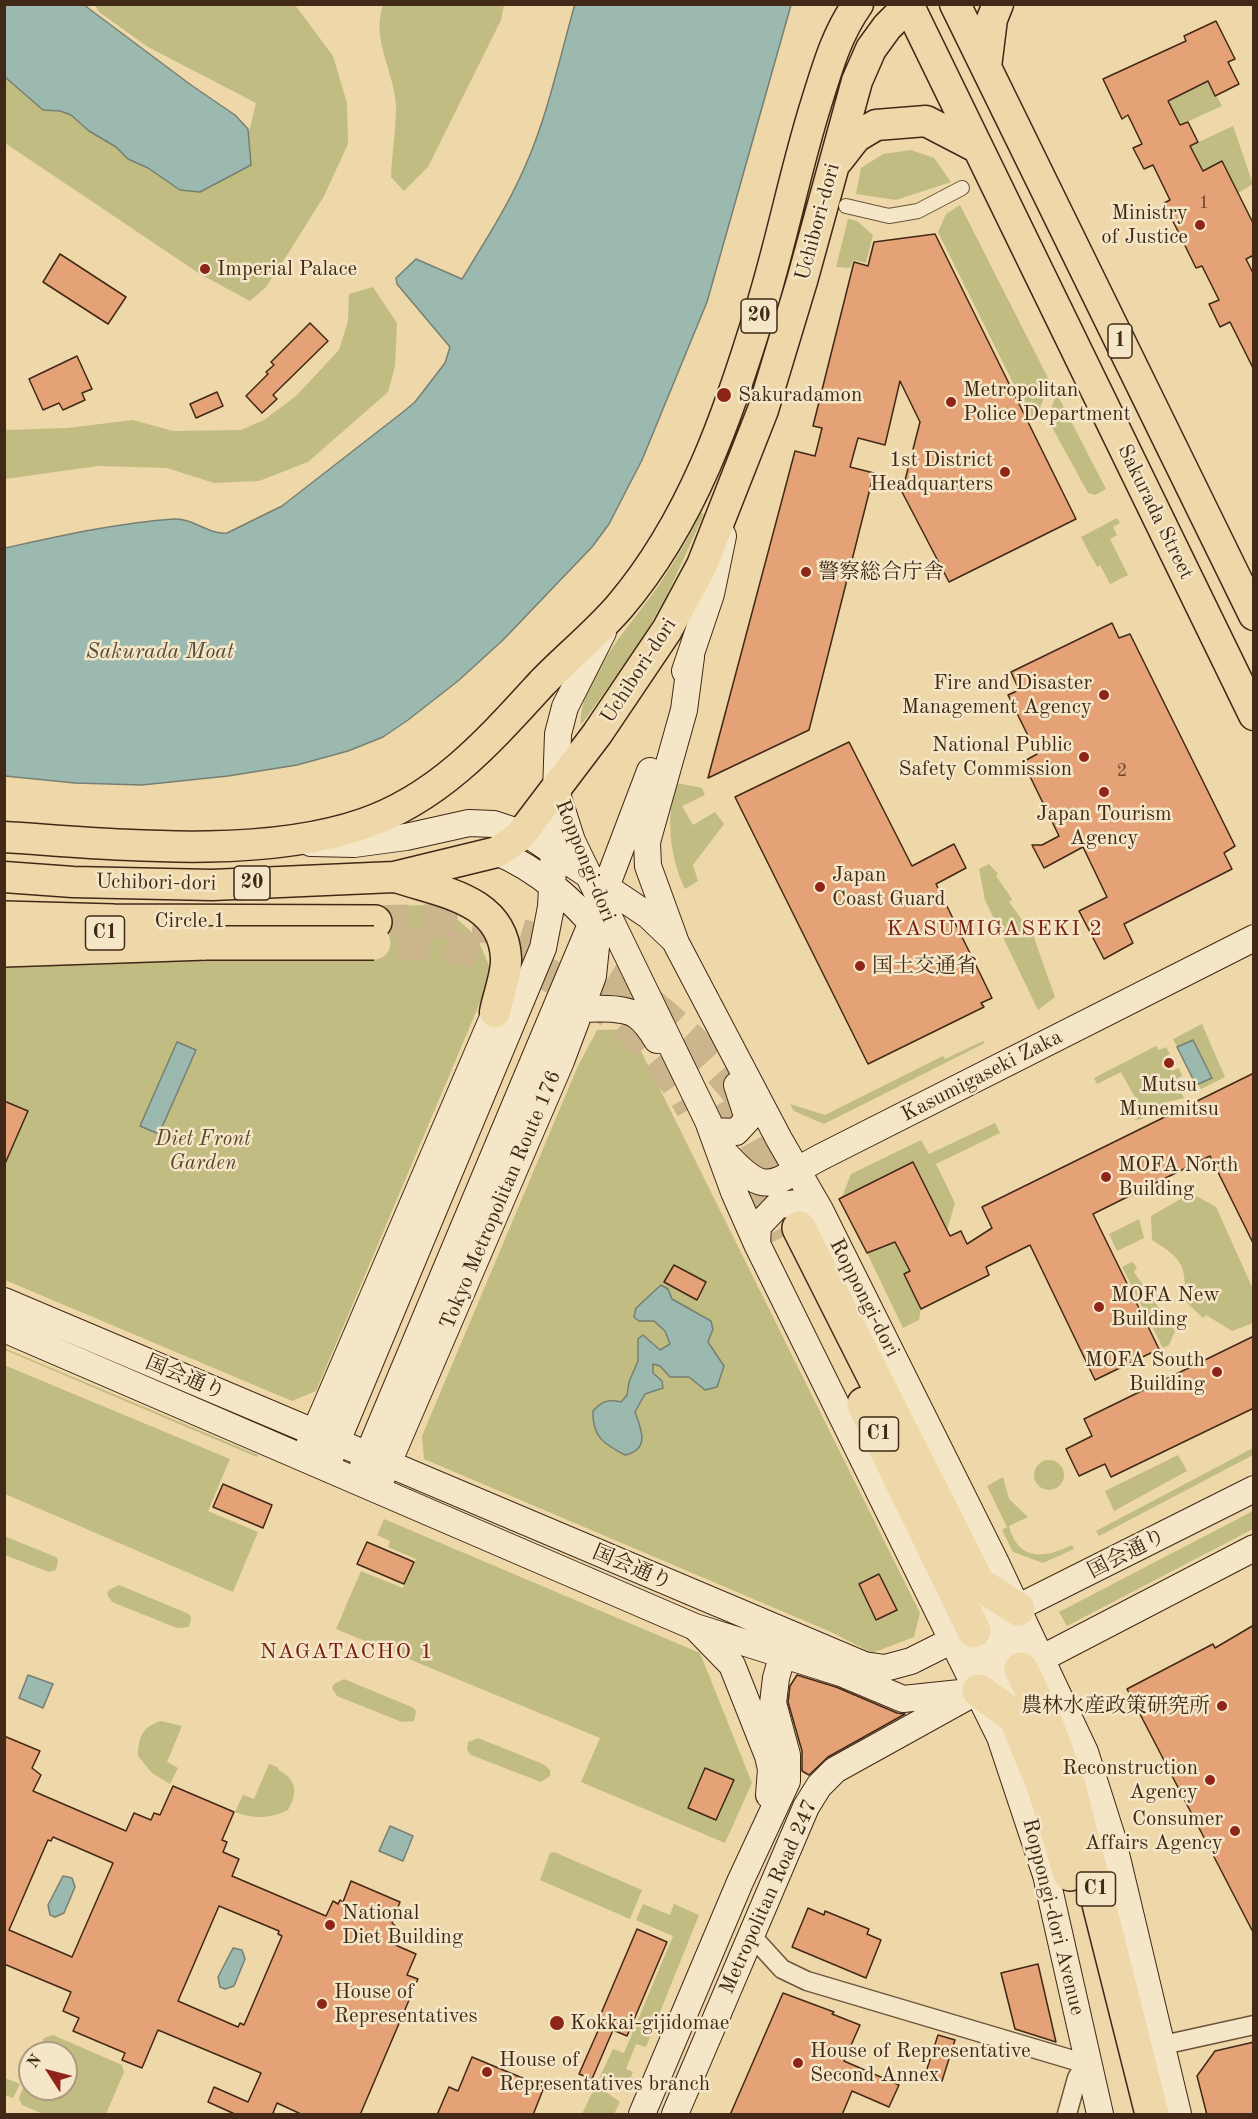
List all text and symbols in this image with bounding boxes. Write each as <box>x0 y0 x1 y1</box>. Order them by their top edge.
street label: Uchibori-dori <box>790 161 846 283</box>
house number: 1 <box>1199 192 1209 214</box>
place label: Ministry of Justice <box>1101 200 1188 250</box>
marker: Ministry of Justice <box>1193 218 1207 232</box>
place label: Imperial Palace <box>217 256 357 282</box>
marker: Imperial Palace <box>198 262 212 276</box>
road number: 20 <box>741 299 777 333</box>
road number: 1 <box>1108 324 1132 358</box>
place label: Metropolitan Police Department <box>963 377 1131 427</box>
place label: Sakuradamon <box>738 382 862 408</box>
marker: Sakuradamon <box>715 386 733 404</box>
marker: Metropolitan Police Department <box>944 395 958 409</box>
street label: Sakurada Street <box>1111 440 1199 584</box>
place label: 1st District Headquarters <box>870 447 993 497</box>
marker: 1st District Headquarters <box>998 465 1012 479</box>
place label: 警察総合庁舎 <box>818 559 944 585</box>
marker: 警察総合庁舎 <box>799 565 813 579</box>
street label: Uchibori-dori <box>596 614 682 728</box>
water label: Sakurada Moat <box>86 639 234 665</box>
place label: Fire and Disaster Management Agency <box>902 670 1092 720</box>
marker: Fire and Disaster Management Agency <box>1097 688 1111 702</box>
place label: National Public Safety Commission <box>898 732 1072 782</box>
marker: National Public Safety Commission <box>1077 750 1091 764</box>
house number: 2 <box>1117 760 1127 782</box>
marker: Japan Tourism Agency <box>1097 785 1111 799</box>
street label: Roppongi-dori <box>549 796 621 926</box>
place label: Japan Tourism Agency <box>1036 801 1172 851</box>
place label: Japan Coast Guard <box>832 862 945 912</box>
road number: 20 <box>234 866 270 900</box>
street label: Uchibori-dori <box>96 869 216 897</box>
marker: Japan Coast Guard <box>813 880 827 894</box>
street label: Circle 1 <box>155 908 225 934</box>
road number: C1 <box>86 916 124 950</box>
district label: KASUMIGASEKI 2 <box>887 916 1103 942</box>
place label: 国土交通省 <box>872 953 977 979</box>
marker: 国土交通省 <box>853 959 867 973</box>
street label: Kasumigaseki Zaka <box>897 1025 1067 1127</box>
marker: Mutsu Munemitsu <box>1162 1056 1176 1070</box>
street label: Tokyo Metropolitan Route 176 <box>435 1067 567 1333</box>
place label: Mutsu Munemitsu <box>1119 1072 1219 1122</box>
park label: Diet Front Garden <box>155 1126 251 1176</box>
place label: MOFA North Building <box>1118 1152 1239 1202</box>
marker: MOFA North Building <box>1099 1170 1113 1184</box>
street label: Roppongi-dori <box>823 1235 905 1361</box>
place label: MOFA New Building <box>1111 1282 1220 1332</box>
marker: MOFA New Building <box>1092 1300 1106 1314</box>
place label: MOFA South Building <box>1085 1347 1205 1397</box>
street label: 国会通り <box>141 1350 229 1406</box>
marker: MOFA South Building <box>1210 1365 1224 1379</box>
road number: C1 <box>860 1417 898 1451</box>
street label: 国会通り <box>1084 1524 1170 1584</box>
street label: 国会通り <box>588 1540 676 1596</box>
district label: NAGATACHO 1 <box>260 1639 434 1665</box>
place label: 農林水産政策研究所 <box>1021 1693 1210 1719</box>
marker: 農林水産政策研究所 <box>1215 1699 1229 1713</box>
place label: Reconstruction Agency <box>1062 1755 1198 1805</box>
marker: Reconstruction Agency <box>1203 1773 1217 1787</box>
street label: Metropolitan Road 247 <box>715 1796 823 1998</box>
place label: Consumer Affairs Agency <box>1085 1806 1223 1856</box>
street label: Roppongi-dori Avenue <box>1016 1816 1090 2018</box>
marker: Consumer Affairs Agency <box>1228 1824 1242 1838</box>
road number: C1 <box>1076 1872 1116 1906</box>
place label: National Diet Building <box>342 1900 463 1950</box>
marker: National Diet Building <box>323 1918 337 1932</box>
place label: House of Representatives <box>334 1979 478 2029</box>
marker: House of Representatives <box>315 1997 329 2011</box>
place label: Kokkai-gijidomae <box>570 2010 729 2036</box>
marker: Kokkai-gijidomae <box>548 2014 566 2032</box>
place label: House of Representative Second Annex <box>810 2038 1031 2088</box>
north arrow <box>18 2041 78 2101</box>
place label: House of Representatives branch <box>499 2047 710 2097</box>
text: N <box>25 2052 45 2071</box>
marker: House of Representative Second Annex <box>791 2056 805 2070</box>
marker: House of Representatives branch <box>480 2065 494 2079</box>

